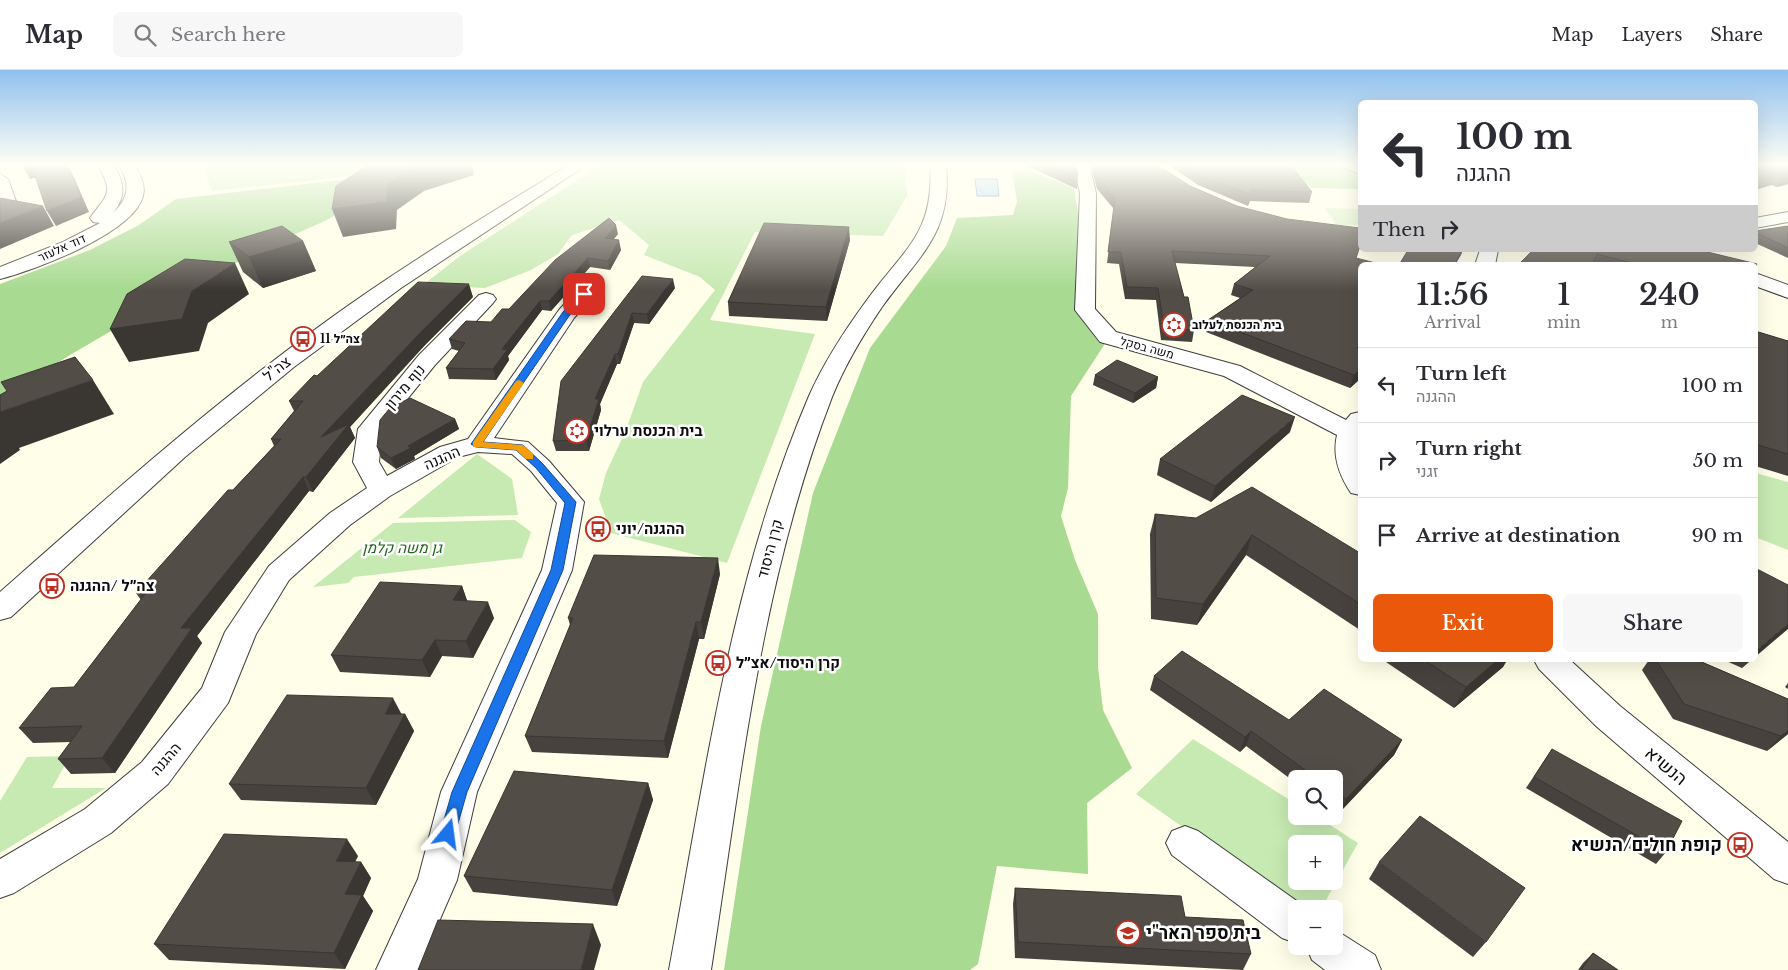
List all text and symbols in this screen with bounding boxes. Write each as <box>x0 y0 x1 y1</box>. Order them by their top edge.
search box <box>113 12 463 57</box>
text: Map <box>25 20 83 49</box>
icon: search <box>131 21 159 49</box>
text: Search here <box>171 23 286 46</box>
text: Map <box>1552 24 1593 46</box>
text: Layers <box>1621 24 1682 46</box>
text: Share <box>1710 24 1763 46</box>
text: 100 m <box>1456 115 1572 158</box>
icon: left <box>1373 120 1438 185</box>
text: ההגנה <box>1456 160 1511 187</box>
icon: right <box>1435 215 1463 243</box>
text: Then <box>1373 218 1425 241</box>
street label: דוד אלעזר <box>36 230 88 265</box>
pin <box>563 273 605 315</box>
text: 11:56 <box>1416 276 1489 313</box>
text: 1 <box>1557 276 1570 313</box>
text: 240 <box>1639 276 1700 313</box>
icon: arrive <box>570 280 598 308</box>
synagogue icon: בית הכנסת לעלוב <box>1161 312 1187 338</box>
text: Arrival <box>1424 312 1481 332</box>
text: min <box>1547 312 1581 332</box>
text: m <box>1661 312 1678 332</box>
place label: בית הכנסת לעלוב <box>1192 317 1282 332</box>
bus stop icon: צה״ל 11 <box>290 326 316 352</box>
place label: צה״ל 11 <box>320 331 360 346</box>
street label: משה בסקל <box>1119 333 1176 362</box>
street label: צה"ל <box>259 352 294 385</box>
street label: נוף מירון <box>380 360 429 413</box>
text: Turn left <box>1416 362 1507 385</box>
icon: left <box>1373 371 1401 399</box>
text: 100 m <box>1682 374 1743 397</box>
text: ההגנה <box>1416 386 1456 406</box>
synagogue icon: בית הכנסת ערלוי <box>564 418 590 444</box>
place label: בית הכנסת ערלוי <box>594 421 703 440</box>
text: Turn right <box>1416 437 1522 460</box>
street label: ההגנה <box>421 441 463 474</box>
icon: right <box>1373 446 1401 474</box>
text: 50 m <box>1693 449 1743 472</box>
text: זגני <box>1416 461 1438 481</box>
bus stop icon: ההגנה/יוני <box>585 516 611 542</box>
street label: קרן היסוד <box>753 517 787 581</box>
place label: ההגנה/יוני <box>616 519 685 538</box>
icon: arrive <box>1373 521 1401 549</box>
text: Arrive at destination <box>1416 524 1620 547</box>
text: 90 m <box>1691 524 1743 547</box>
park label: גן משה קלמן <box>362 538 443 557</box>
bus stop icon: צה״ל /ההגנה <box>39 573 65 599</box>
place label: צה״ל /ההגנה <box>70 576 155 595</box>
button: Exit <box>1373 594 1553 652</box>
button: Share <box>1563 594 1743 652</box>
bus stop icon: קרן היסוד/אצ״ל <box>705 650 731 676</box>
place label: קרן היסוד/אצ״ל <box>736 653 840 672</box>
street label: ההגנה <box>146 738 185 779</box>
street label: הנשיא <box>1640 742 1692 790</box>
map controls <box>1288 770 1343 955</box>
button: search <box>1288 770 1343 825</box>
position arrow <box>421 807 473 859</box>
bus stop icon: קופת חולים/הנשיא <box>1727 832 1753 858</box>
place label: קופת חולים/הנשיא <box>1571 834 1722 856</box>
button: + <box>1288 835 1343 890</box>
button: − <box>1288 900 1343 955</box>
school or university icon: בית ספר האר"י <box>1115 920 1141 946</box>
place label: בית ספר האר"י <box>1146 922 1261 944</box>

